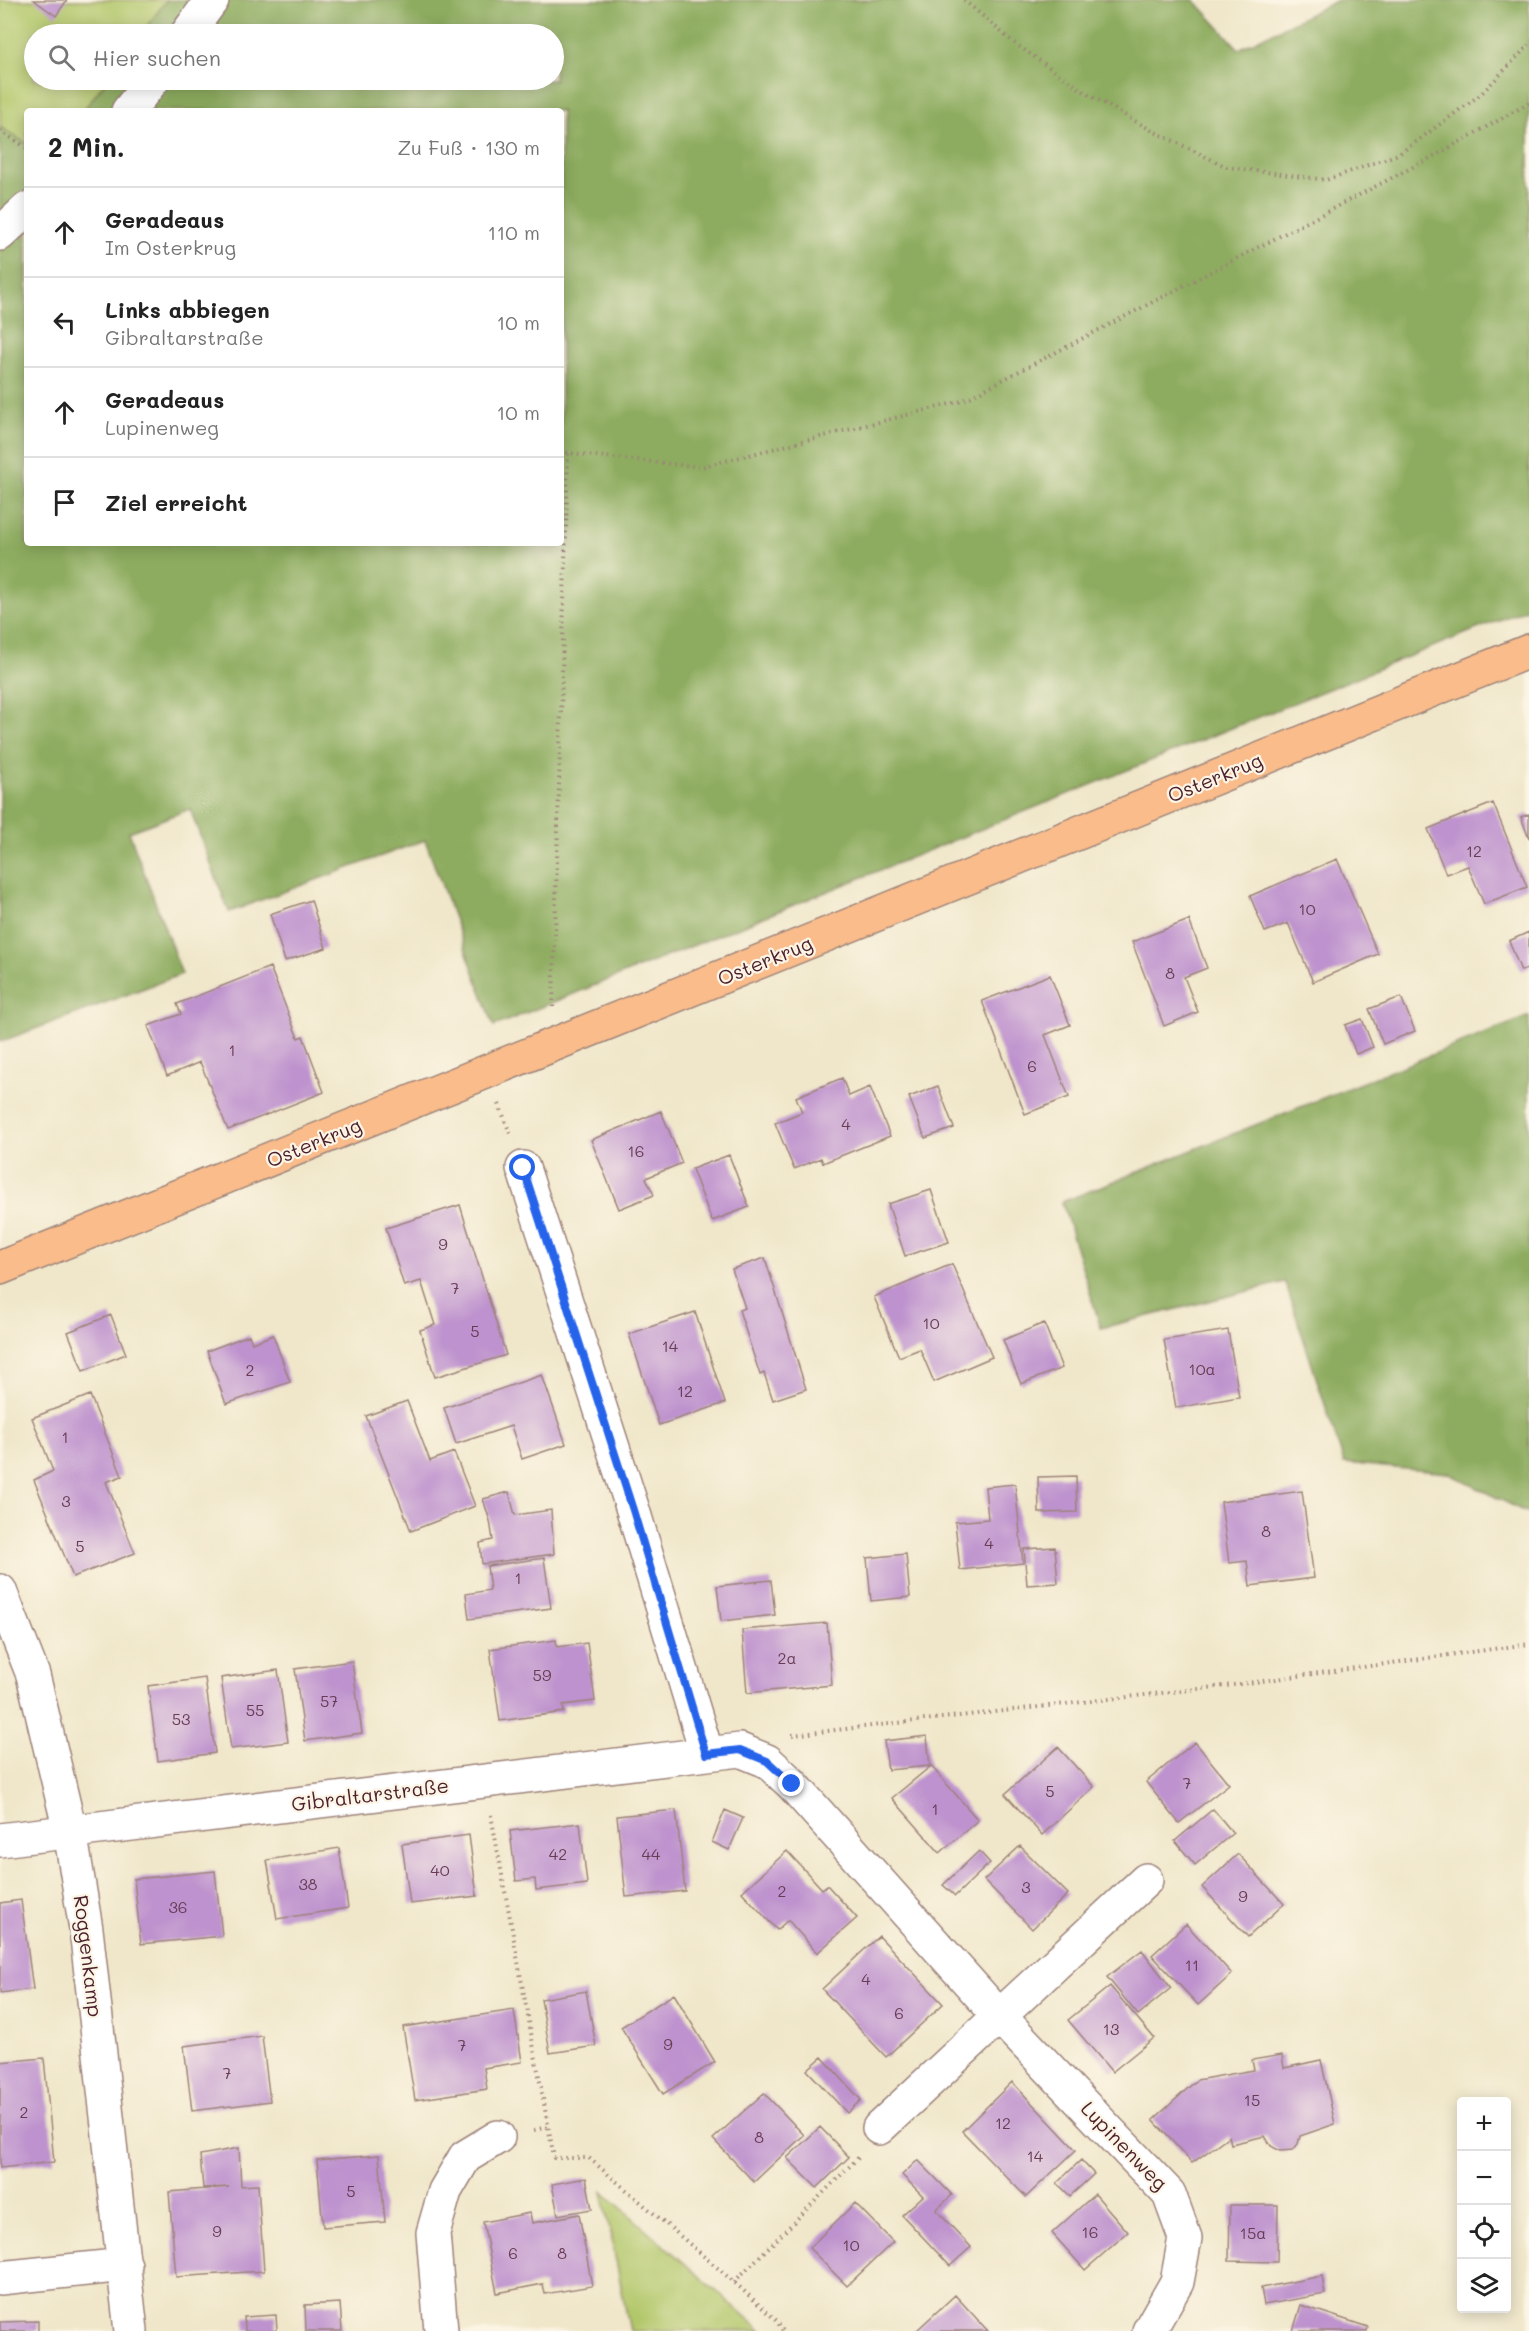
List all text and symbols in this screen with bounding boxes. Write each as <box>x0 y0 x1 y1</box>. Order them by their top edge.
search box <box>24 24 564 90</box>
icon: search <box>45 41 78 74</box>
text: Hier suchen <box>93 43 221 72</box>
text: 2 Min. <box>48 130 125 164</box>
text: Zu Fuß · 130 m <box>398 134 540 160</box>
text: Geradeaus <box>105 205 224 234</box>
icon: ahead <box>48 216 81 249</box>
text: 110 m <box>487 219 540 245</box>
text: Im Osterkrug <box>105 234 236 260</box>
text: Links abbiegen <box>105 295 270 324</box>
icon: left <box>48 306 81 339</box>
text: 10 m <box>496 309 540 335</box>
text: Gibraltarstraße <box>105 324 264 350</box>
text: Geradeaus <box>105 385 224 414</box>
icon: ahead <box>48 396 81 429</box>
text: 10 m <box>496 399 540 425</box>
text: Lupinenweg <box>105 414 219 440</box>
icon: arrive <box>48 486 81 519</box>
text: Ziel erreicht <box>105 488 247 517</box>
street label: Osterkrug <box>1163 746 1266 808</box>
house number: 12 <box>1466 840 1482 861</box>
house number: 10 <box>1298 898 1316 919</box>
street label: Osterkrug <box>713 929 816 991</box>
house number: 8 <box>1165 962 1175 983</box>
house number: 1 <box>228 1039 236 1060</box>
house number: 6 <box>1027 1055 1037 1076</box>
street label: Osterkrug <box>262 1111 365 1173</box>
house number: 4 <box>841 1113 851 1134</box>
house number: 16 <box>628 1140 644 1161</box>
route start <box>509 1154 535 1180</box>
house number: 9 <box>438 1233 448 1254</box>
house number: 7 <box>451 1277 460 1298</box>
house number: 10 <box>922 1312 940 1333</box>
house number: 5 <box>470 1320 480 1341</box>
house number: 14 <box>662 1335 679 1356</box>
house number: 10a <box>1189 1358 1216 1379</box>
house number: 2 <box>246 1359 254 1380</box>
house number: 12 <box>677 1380 693 1401</box>
house number: 1 <box>61 1426 69 1447</box>
house number: 3 <box>61 1490 71 1511</box>
house number: 8 <box>1261 1520 1271 1541</box>
house number: 4 <box>984 1532 994 1553</box>
house number: 5 <box>75 1535 85 1556</box>
house number: 1 <box>514 1567 522 1588</box>
house number: 2a <box>778 1647 796 1668</box>
house number: 59 <box>533 1664 551 1685</box>
house number: 57 <box>320 1690 338 1711</box>
house number: 55 <box>246 1699 264 1720</box>
house number: 53 <box>172 1708 190 1729</box>
route end <box>778 1770 804 1796</box>
street label: Gibraltarstraße <box>290 1771 450 1817</box>
house number: 7 <box>1183 1772 1192 1793</box>
house number: 5 <box>1045 1780 1055 1801</box>
house number: 1 <box>931 1798 939 1819</box>
house number: 42 <box>549 1843 567 1864</box>
house number: 44 <box>642 1843 661 1864</box>
house number: 40 <box>430 1859 450 1880</box>
house number: 38 <box>298 1873 318 1894</box>
house number: 3 <box>1021 1876 1031 1897</box>
house number: 2 <box>778 1880 786 1901</box>
house number: 9 <box>1238 1885 1248 1906</box>
street label: Roggenkamp <box>69 1893 109 2018</box>
house number: 36 <box>168 1896 188 1917</box>
house number: 11 <box>1185 1954 1199 1975</box>
house number: 4 <box>861 1968 871 1989</box>
house number: 6 <box>894 2002 904 2023</box>
house number: 13 <box>1103 2018 1119 2039</box>
house number: 9 <box>663 2033 673 2054</box>
house number: 7 <box>458 2034 467 2055</box>
house number: 7 <box>223 2062 232 2083</box>
house number: 15 <box>1244 2089 1260 2110</box>
street label: Lupinenweg <box>1076 2095 1174 2195</box>
map controls <box>1457 2097 1511 2313</box>
button: + <box>1457 2097 1511 2151</box>
house number: 2 <box>20 2101 28 2122</box>
house number: 12 <box>995 2112 1011 2133</box>
house number: 8 <box>754 2126 764 2147</box>
house number: 14 <box>1027 2145 1044 2166</box>
button: − <box>1457 2151 1511 2205</box>
house number: 5 <box>346 2180 356 2201</box>
button: locate <box>1457 2205 1511 2259</box>
house number: 9 <box>212 2220 222 2241</box>
house number: 16 <box>1082 2221 1098 2242</box>
house number: 15a <box>1240 2222 1266 2243</box>
house number: 10 <box>842 2234 860 2255</box>
house number: 6 <box>508 2242 518 2263</box>
house number: 8 <box>557 2242 567 2263</box>
button: layers <box>1457 2259 1511 2313</box>

